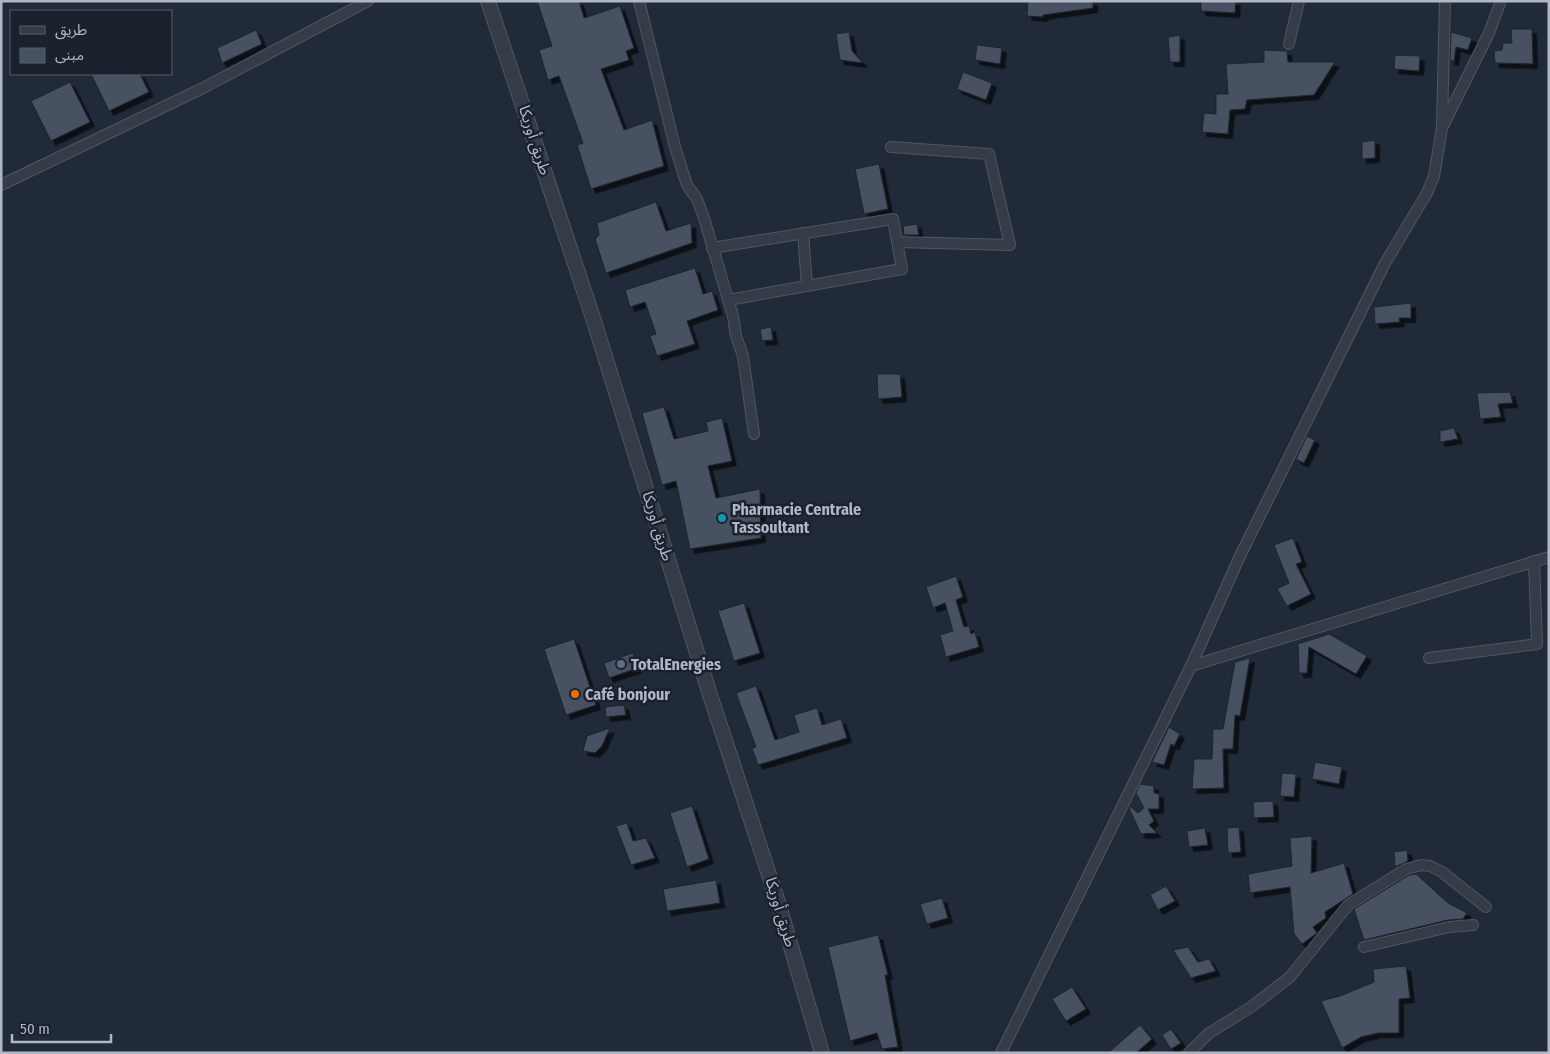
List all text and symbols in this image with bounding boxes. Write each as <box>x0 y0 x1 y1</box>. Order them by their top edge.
legend <box>10 10 172 75</box>
text: طريق <box>55 21 87 40</box>
text: مبنى <box>55 46 84 64</box>
street label: طريق أوريكا <box>514 103 555 178</box>
street label: طريق أوريكا <box>637 489 678 564</box>
place label: Pharmacie Centrale Tassoultant <box>732 500 861 537</box>
marker: Pharmacie Centrale Tassoultant <box>716 512 728 524</box>
place label: TotalEnergies <box>631 655 721 674</box>
marker: TotalEnergies <box>615 658 627 670</box>
place label: Café bonjour <box>585 685 670 704</box>
marker: Café bonjour <box>569 688 581 700</box>
street label: طريق أوريكا <box>760 875 801 950</box>
scale bar <box>12 1012 111 1044</box>
text: 50 m <box>20 1020 50 1038</box>

